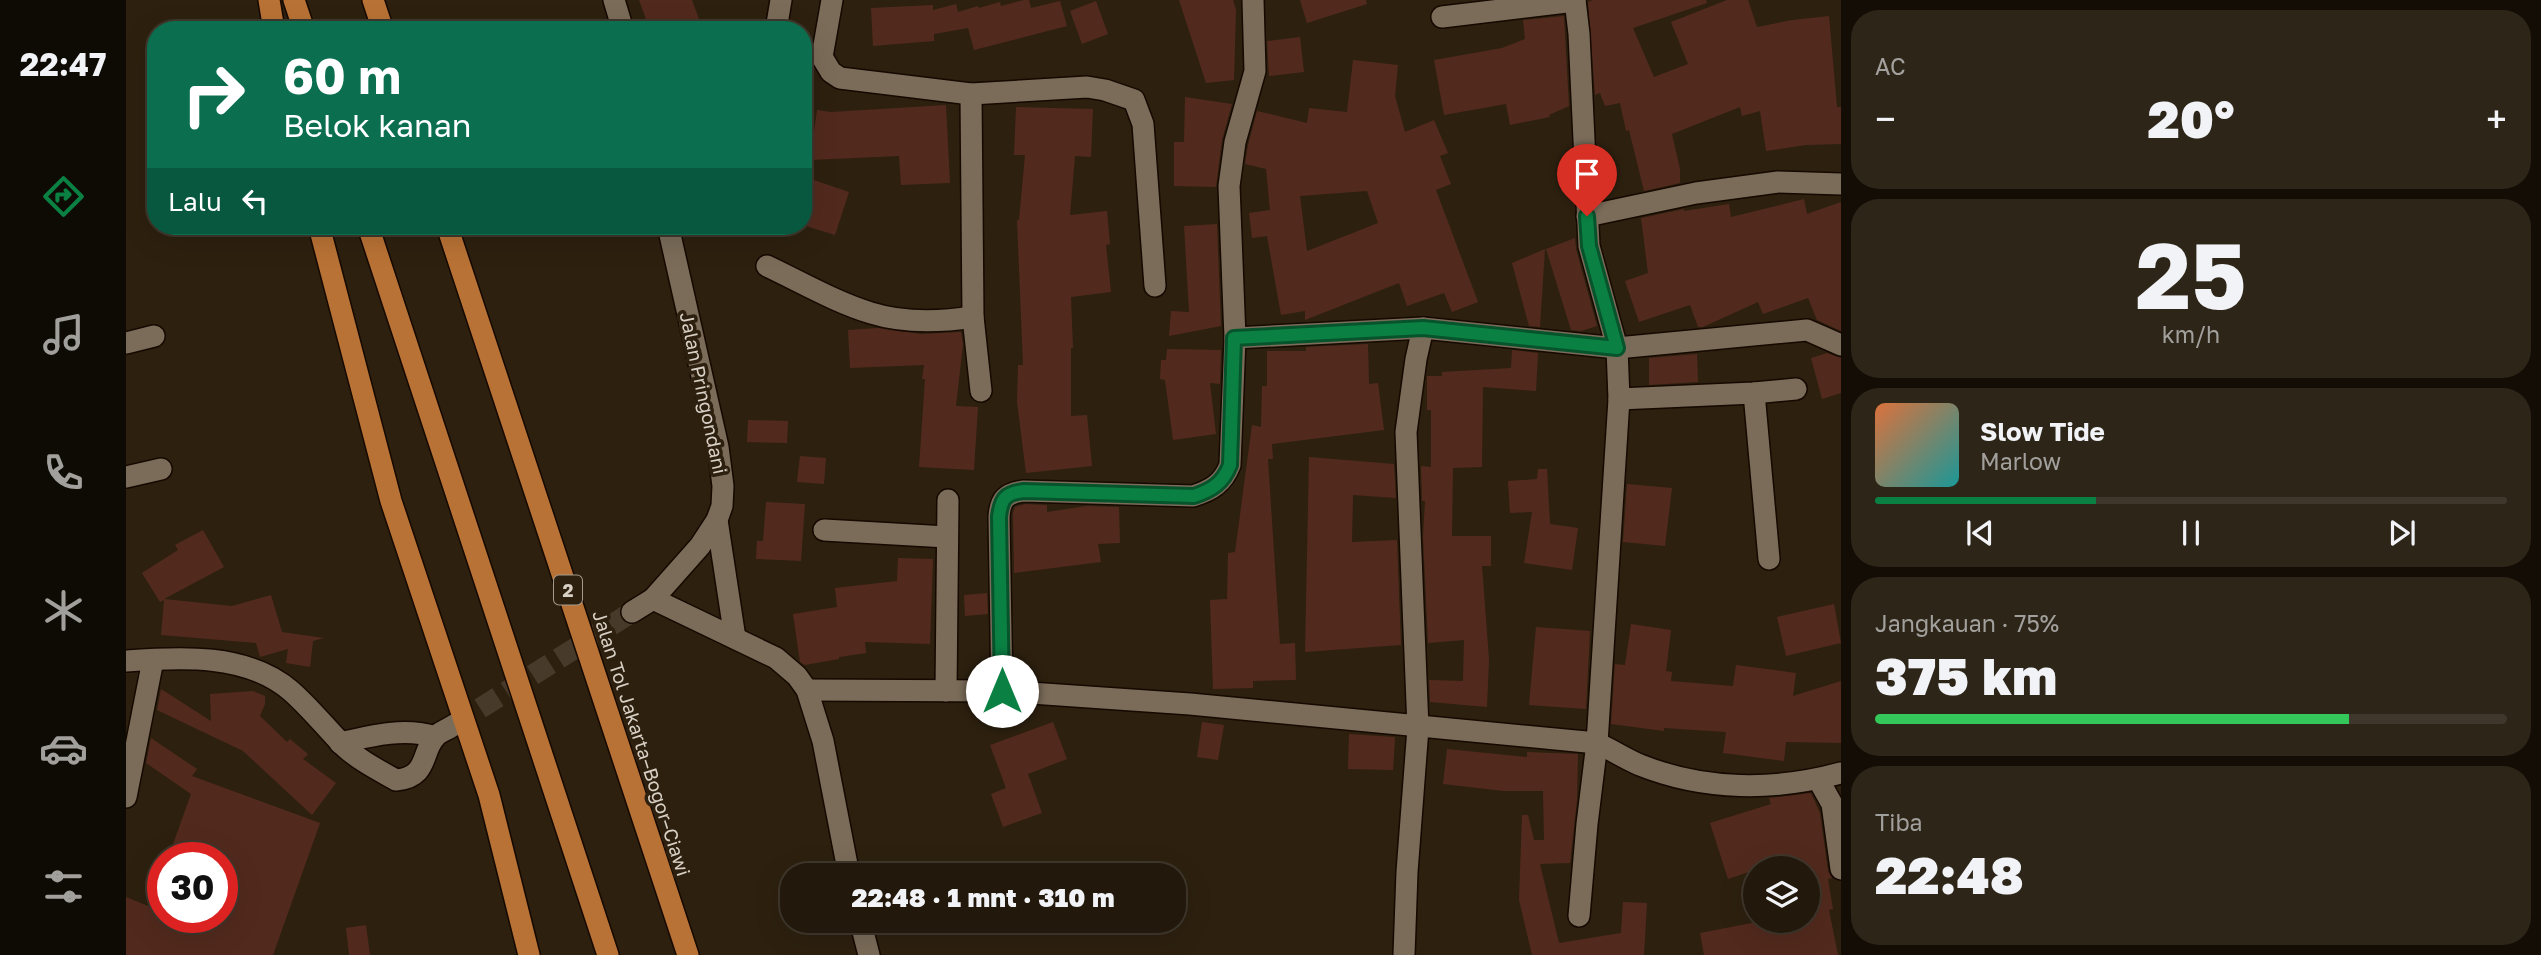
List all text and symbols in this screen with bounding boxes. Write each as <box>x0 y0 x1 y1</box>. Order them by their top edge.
text: 22:47 <box>20 45 106 83</box>
text: 60 m <box>283 46 401 105</box>
icon: right <box>168 49 259 140</box>
text: AC <box>1875 52 1906 80</box>
text: 20° <box>2148 87 2234 149</box>
text: − <box>1875 96 1896 141</box>
text: + <box>2486 96 2507 141</box>
text: Belok kanan <box>283 106 471 144</box>
pin <box>1557 144 1617 216</box>
icon: arrive <box>1568 155 1606 193</box>
icon: directions <box>39 172 88 221</box>
icon: left <box>236 182 274 220</box>
text: Lalu <box>168 186 222 217</box>
text: 25 <box>2135 220 2247 329</box>
icon: music <box>39 310 88 359</box>
street label: Jalan Pringondani <box>676 310 732 476</box>
text: km/h <box>2162 320 2220 348</box>
text: Slow Tide <box>1980 416 2105 447</box>
text: Marlow <box>1980 447 2061 475</box>
icon: phone <box>39 448 88 497</box>
icon: previous <box>1961 514 1999 552</box>
icon: pause <box>2172 514 2210 552</box>
icon: next <box>2383 514 2421 552</box>
road number: 2 <box>554 576 582 604</box>
icon: climate <box>39 586 88 635</box>
street label: Jalan Tol Jakarta–Bogor–Ciawi <box>588 607 696 879</box>
text: Jangkauan · 75% <box>1875 609 2059 637</box>
text: 375 km <box>1875 644 2057 706</box>
position arrow <box>965 654 1039 728</box>
icon: car <box>39 724 88 773</box>
text: Tiba <box>1875 808 1923 836</box>
speed limit sign: 30 <box>147 842 238 933</box>
text: 22:48 <box>1875 843 2024 905</box>
map controls <box>1743 856 1820 933</box>
button: layers <box>1743 856 1820 933</box>
icon: filters <box>39 862 88 911</box>
text: 22:48 · 1 mnt · 310 m <box>851 882 1115 913</box>

